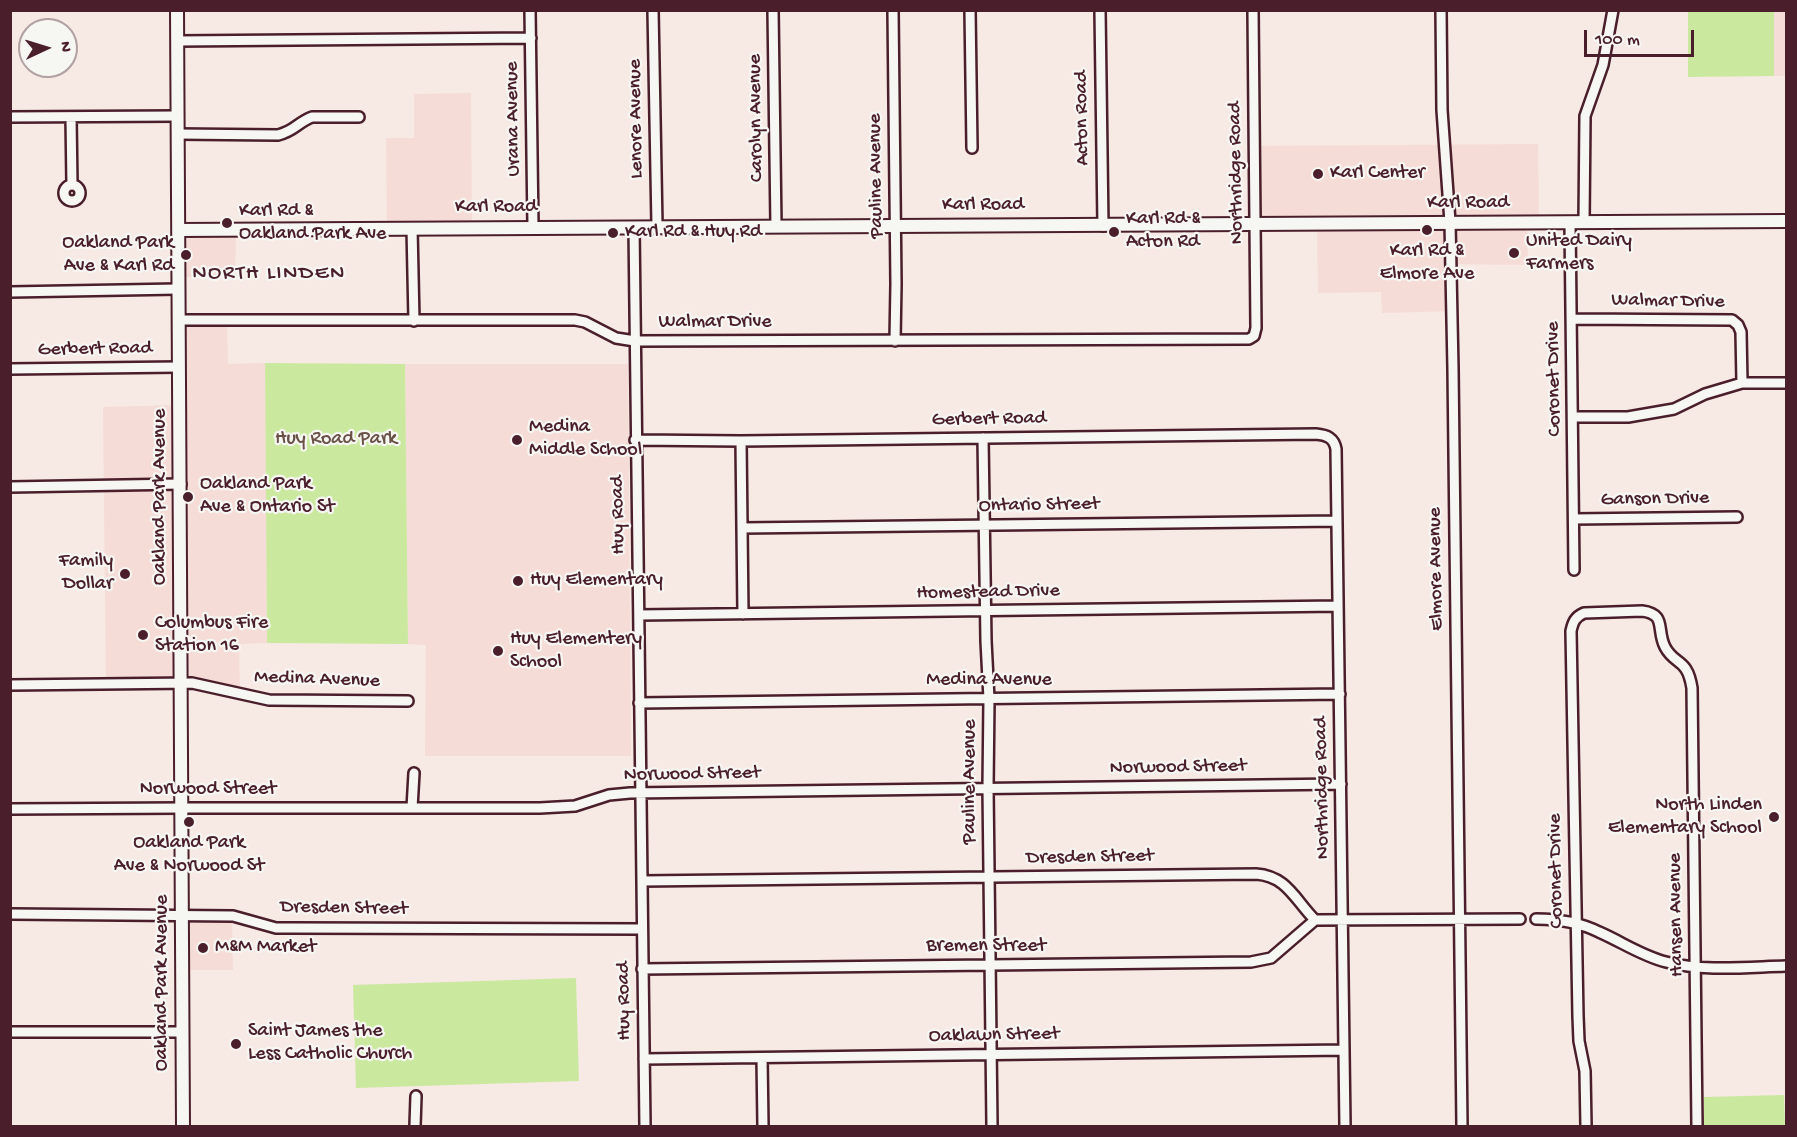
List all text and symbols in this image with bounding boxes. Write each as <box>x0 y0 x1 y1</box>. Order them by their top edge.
north arrow <box>18 18 78 78</box>
scale bar <box>1587 18 1696 56</box>
text: 100 m <box>1595 30 1640 51</box>
text: N <box>55 41 74 53</box>
street label: Carolyn Avenue <box>744 54 770 182</box>
street label: Lenore Avenue <box>624 59 650 179</box>
street label: Urana Avenue <box>501 61 527 177</box>
street label: Acton Road <box>1070 70 1096 166</box>
street label: Northridge Road <box>1224 101 1250 245</box>
street label: Pauline Avenue <box>864 113 890 239</box>
place label: Karl Center <box>1330 162 1425 186</box>
marker: Karl Center <box>1311 167 1325 181</box>
street label: Karl Road <box>1427 192 1509 216</box>
street label: Karl Road <box>942 194 1024 218</box>
street label: Karl Road <box>455 196 537 220</box>
place label: Karl Rd & Oakland Park Ave <box>239 200 386 247</box>
place label: Karl Rd & Acton Rd <box>1126 208 1200 255</box>
marker: Karl Rd & Oakland Park Ave <box>220 216 234 230</box>
place label: Karl Rd & Huy Rd <box>625 221 762 245</box>
marker: Karl Rd & Elmore Ave <box>1420 223 1434 237</box>
marker: Karl Rd & Acton Rd <box>1107 225 1121 239</box>
marker: Karl Rd & Huy Rd <box>606 226 620 240</box>
place label: United Dairy Farmers <box>1526 230 1632 277</box>
place label: Oakland Park Ave & Karl Rd <box>62 232 174 279</box>
place label: Karl Rd & Elmore Ave <box>1380 240 1474 287</box>
marker: United Dairy Farmers <box>1507 246 1521 260</box>
marker: Oakland Park Ave & Karl Rd <box>179 248 193 262</box>
district label: NORTH LINDEN <box>192 262 346 288</box>
street label: Walmar Drive <box>1611 289 1725 315</box>
street label: Walmar Drive <box>658 311 772 335</box>
street label: Coronet Drive <box>1542 321 1568 437</box>
street label: Gerbert Road <box>38 337 152 363</box>
street label: Gerbert Road <box>932 407 1046 433</box>
street label: Oakland Park Avenue <box>149 409 173 585</box>
place label: Medina Middle School <box>529 416 642 463</box>
park label: Huy Road Park <box>275 428 397 452</box>
marker: Medina Middle School <box>510 433 524 447</box>
place label: Oakland Park Ave & Ontario St <box>200 473 334 520</box>
street label: Huy Road <box>606 475 632 555</box>
street label: Ganson Drive <box>1600 487 1710 513</box>
marker: Oakland Park Ave & Ontario St <box>181 490 195 504</box>
street label: Ontario Street <box>978 493 1100 519</box>
street label: Elmore Avenue <box>1424 507 1450 631</box>
place label: Family Dollar <box>59 550 113 597</box>
marker: Family Dollar <box>118 567 132 581</box>
place label: Huy Elementary <box>530 569 663 593</box>
marker: Huy Elementary <box>511 574 525 588</box>
street label: Homestead Drive <box>916 580 1060 606</box>
place label: Columbus Fire Station 16 <box>155 612 268 659</box>
marker: Columbus Fire Station 16 <box>136 628 150 642</box>
place label: Huy Elementery School <box>510 628 642 675</box>
marker: Huy Elementery School <box>491 644 505 658</box>
street label: Medina Avenue <box>254 666 380 694</box>
street label: Medina Avenue <box>926 669 1052 693</box>
street label: Northridge Road <box>1310 716 1336 860</box>
street label: Pauline Avenue <box>959 720 983 844</box>
street label: Norwood Street <box>1110 755 1246 781</box>
street label: Norwood Street <box>624 762 760 788</box>
street label: Norwood Street <box>140 778 276 802</box>
place label: North Linden Elementary School <box>1608 794 1762 841</box>
marker: North Linden Elementary School <box>1767 810 1781 824</box>
street label: Coronet Drive <box>1544 813 1570 929</box>
marker: Oakland Park Ave & Norwood St <box>182 815 196 829</box>
place label: Oakland Park Ave & Norwood St <box>114 832 264 879</box>
street label: Dresden Street <box>1026 845 1154 871</box>
street label: Hansen Avenue <box>1664 853 1690 977</box>
street label: Oakland Park Avenue <box>151 895 175 1071</box>
street label: Dresden Street <box>280 896 408 922</box>
street label: Bremen Street <box>926 935 1046 959</box>
place label: M&M Market <box>215 936 316 960</box>
marker: M&M Market <box>196 941 210 955</box>
street label: Huy Road <box>612 961 638 1041</box>
place label: Saint James the Less Catholic Church <box>248 1020 412 1067</box>
street label: Oaklawn Street <box>928 1023 1060 1049</box>
marker: Saint James the Less Catholic Church <box>229 1037 243 1051</box>

